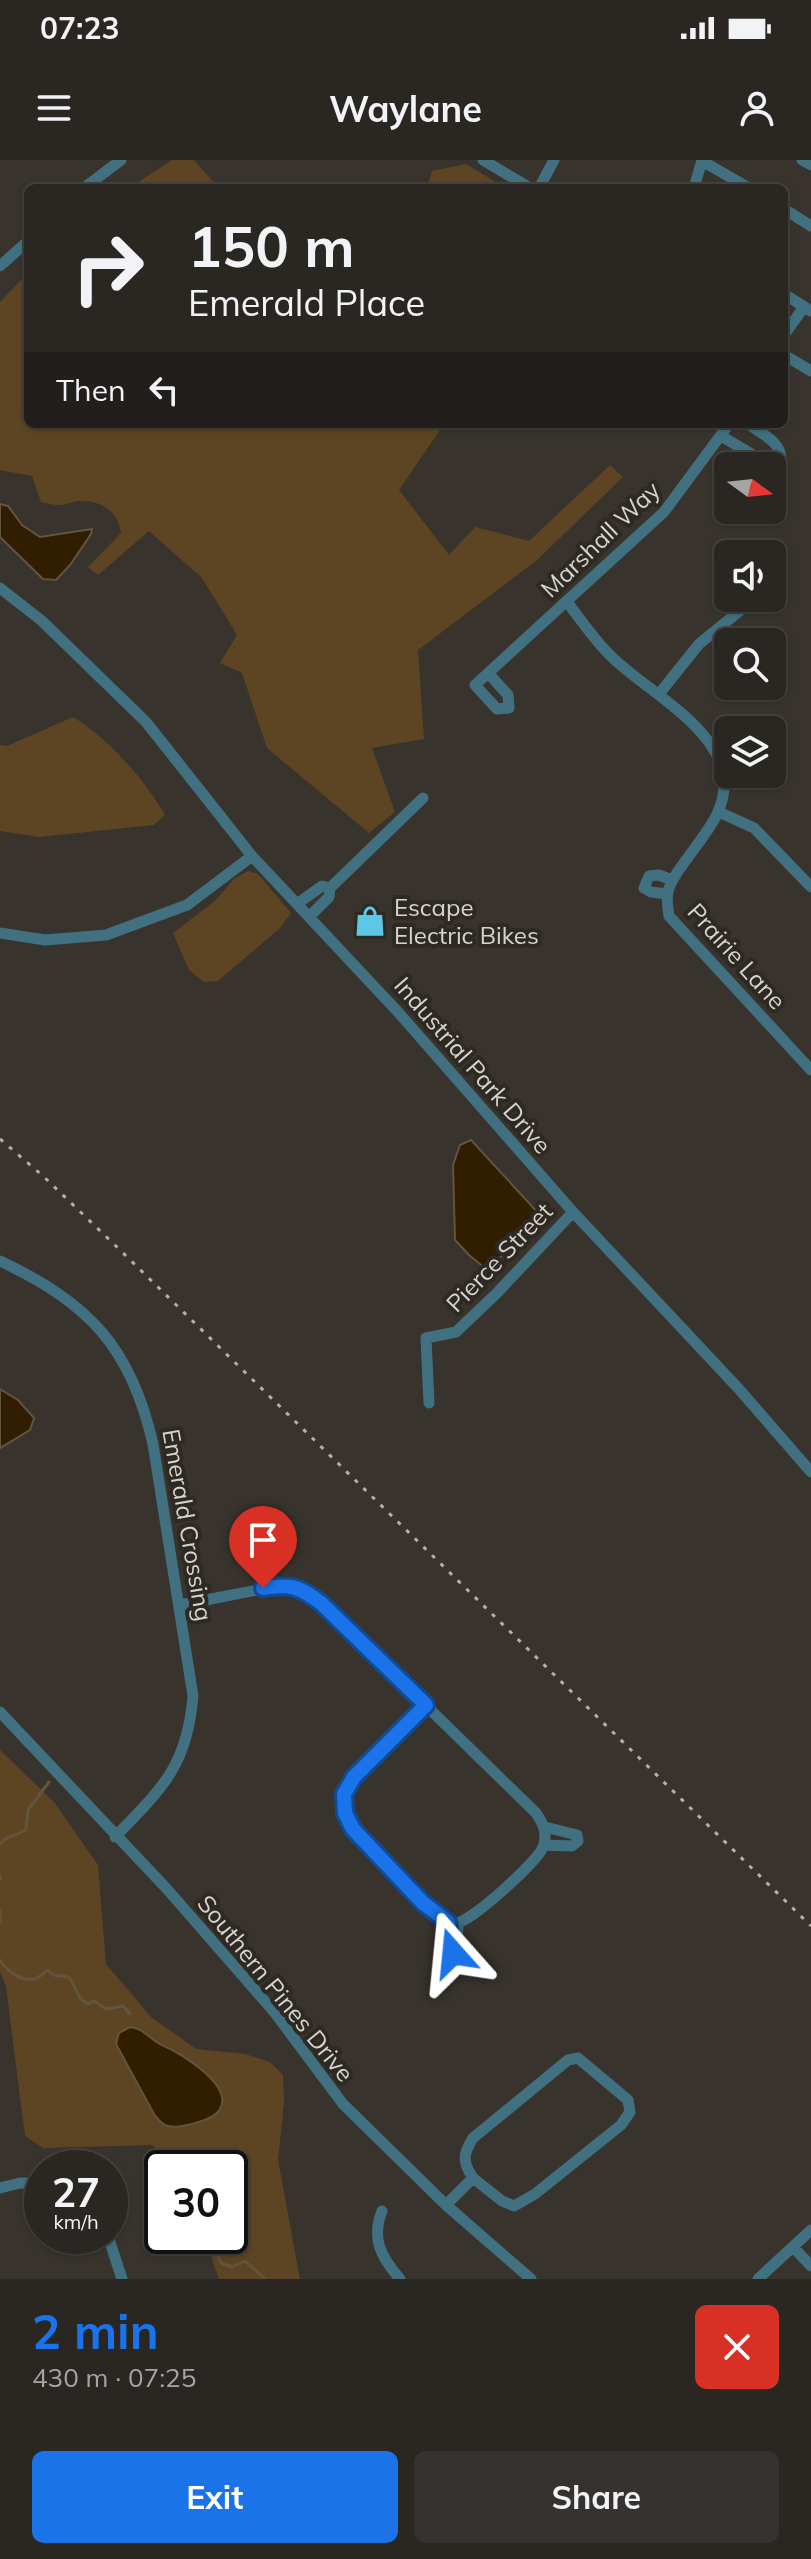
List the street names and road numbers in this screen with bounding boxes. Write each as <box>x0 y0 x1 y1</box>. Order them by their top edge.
street label: Marshall Way <box>534 475 666 603</box>
street label: Prairie Lane <box>682 897 792 1015</box>
street label: Industrial Park Drive <box>388 971 558 1159</box>
street label: Pierce Street <box>439 1196 559 1318</box>
street label: Emerald Crossing <box>156 1427 220 1623</box>
street label: Southern Pines Drive <box>191 1889 361 2087</box>

